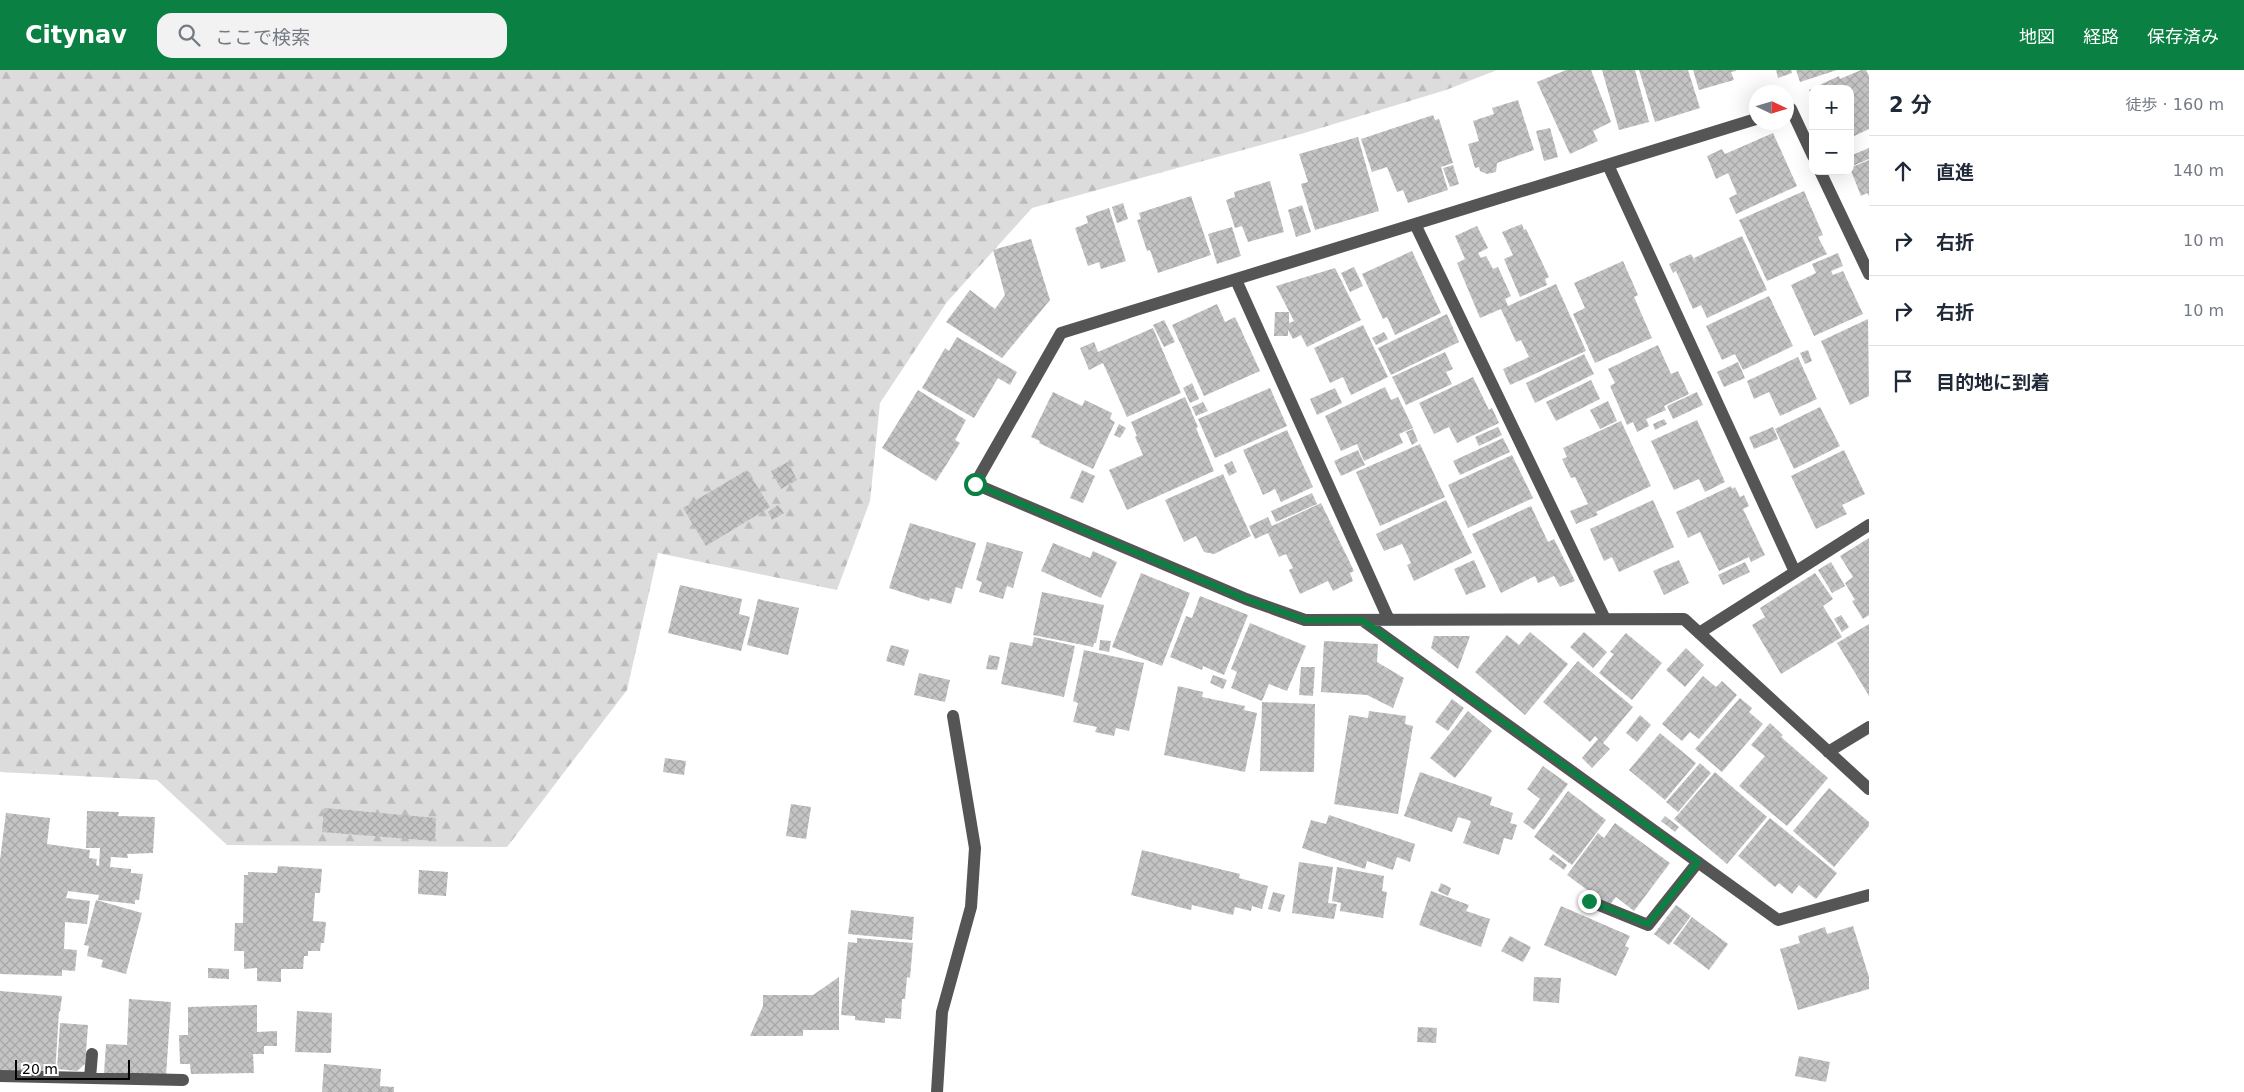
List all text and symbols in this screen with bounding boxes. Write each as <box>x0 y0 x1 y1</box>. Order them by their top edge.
search box <box>157 13 507 58</box>
text: Citynav <box>25 21 127 49</box>
icon: search <box>175 21 203 49</box>
text: ここで検索 <box>215 26 310 48</box>
text: 地図 <box>2019 26 2055 47</box>
text: 経路 <box>2083 26 2119 47</box>
text: 保存済み <box>2147 26 2219 47</box>
north arrow <box>1749 85 1794 130</box>
map controls <box>1809 85 1854 175</box>
button: + <box>1809 85 1854 130</box>
text: 2 分 <box>1889 93 1932 117</box>
text: 徒歩 · 160 m <box>2126 95 2224 114</box>
button: − <box>1809 130 1854 175</box>
icon: ahead <box>1889 157 1917 185</box>
text: 直進 <box>1936 161 1974 183</box>
text: 140 m <box>2173 161 2224 180</box>
icon: right <box>1889 227 1917 255</box>
text: 右折 <box>1936 231 1974 253</box>
text: 10 m <box>2183 231 2224 250</box>
icon: right <box>1889 297 1917 325</box>
text: 右折 <box>1936 301 1974 323</box>
text: 10 m <box>2183 301 2224 320</box>
icon: arrive <box>1889 367 1917 395</box>
text: 目的地に到着 <box>1936 371 2050 393</box>
route start <box>964 473 987 496</box>
route end <box>1578 890 1601 913</box>
scale bar <box>15 1057 130 1080</box>
text: 20 m <box>22 1061 58 1077</box>

